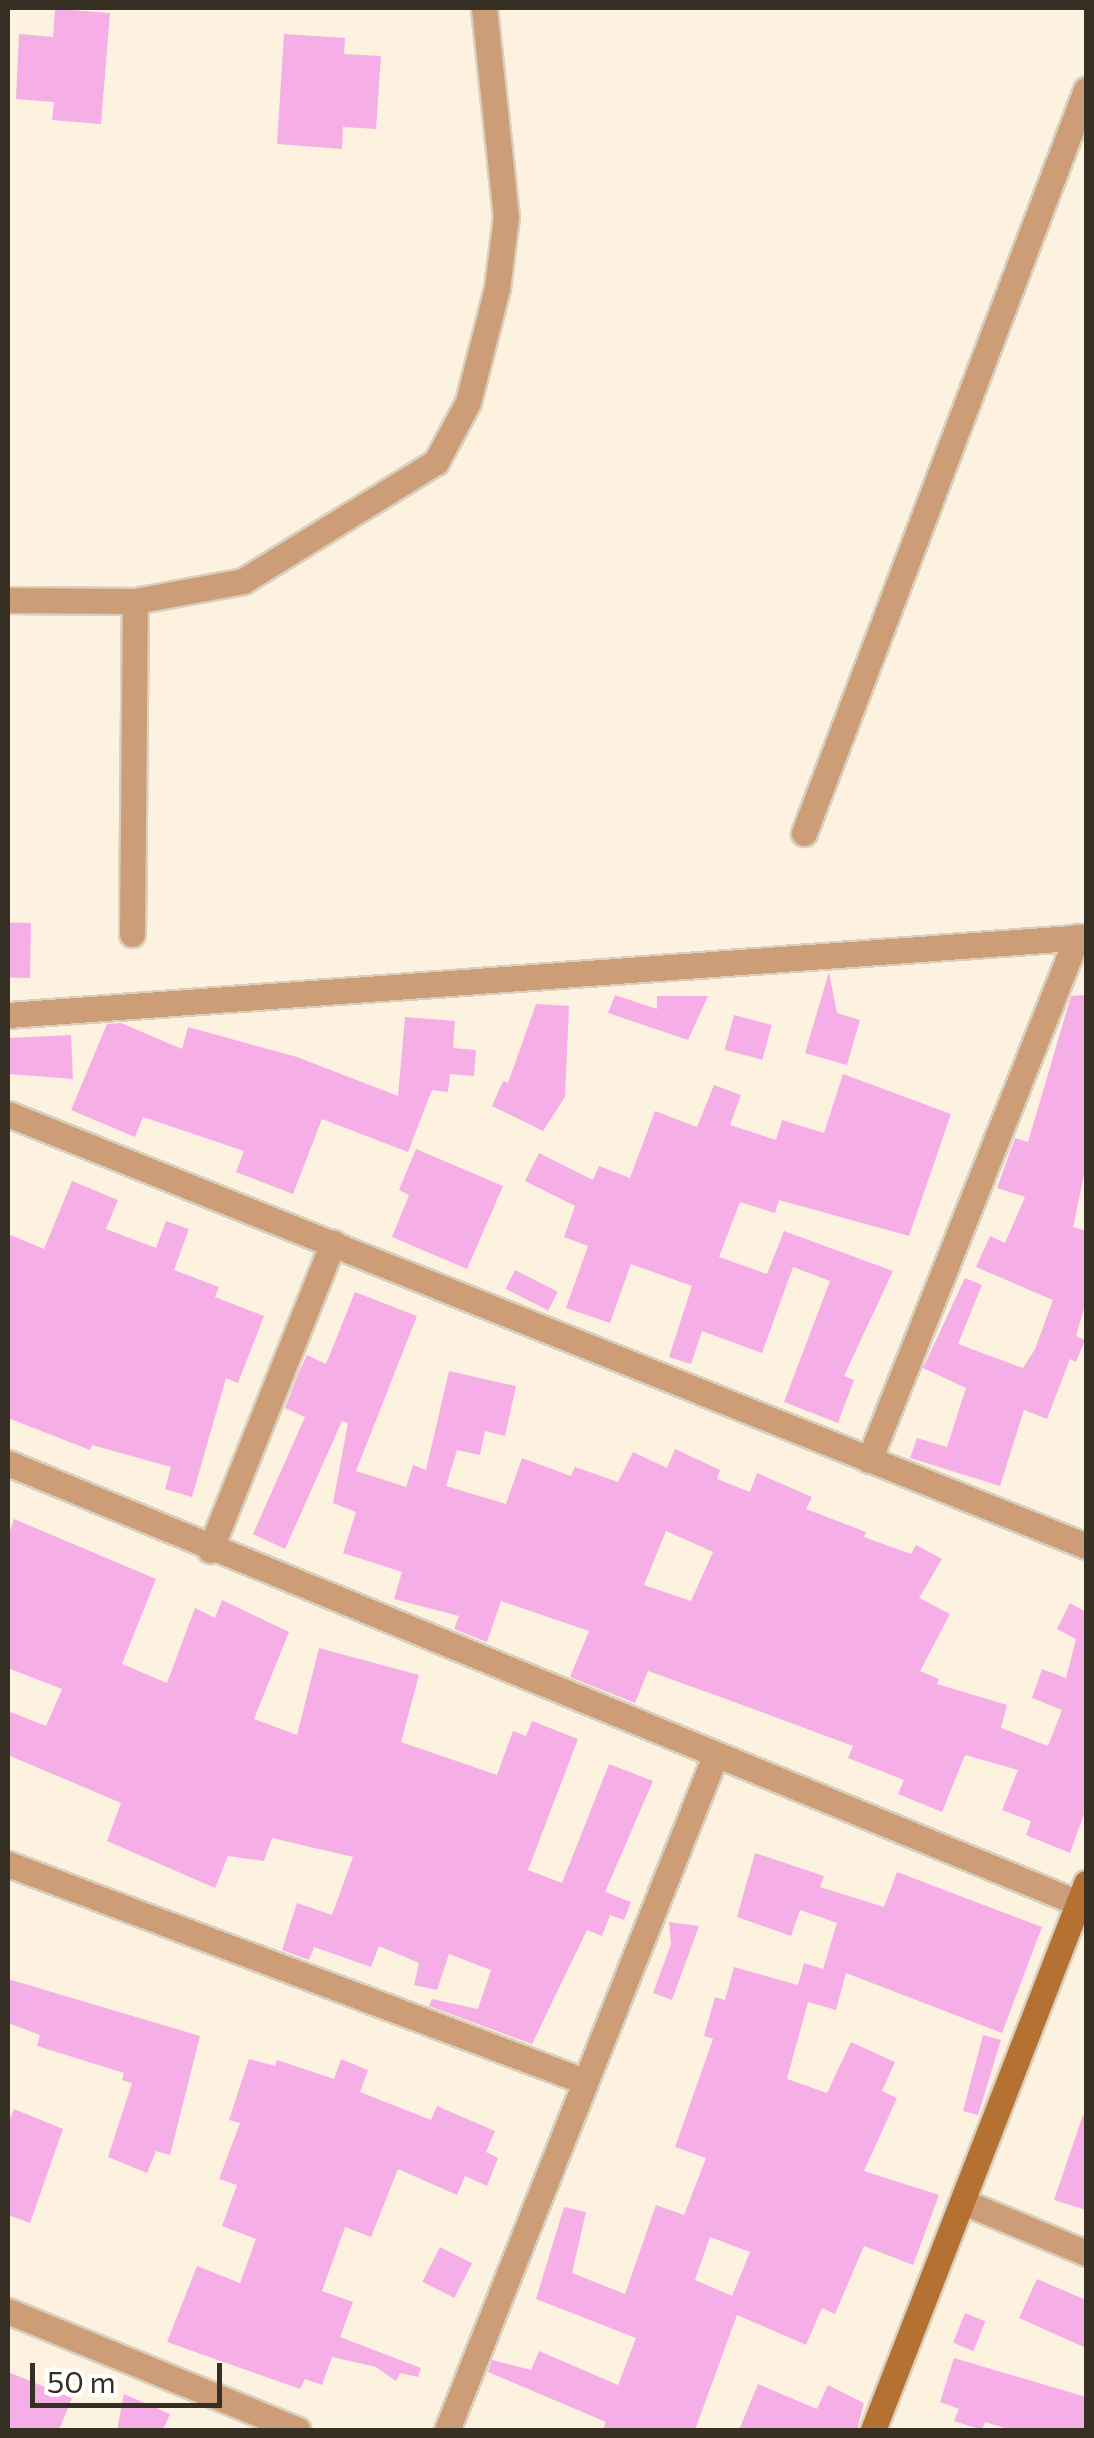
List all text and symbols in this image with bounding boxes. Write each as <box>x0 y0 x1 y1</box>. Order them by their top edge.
scale bar <box>35 2343 228 2405</box>
text: 50 m <box>47 2362 116 2399</box>

